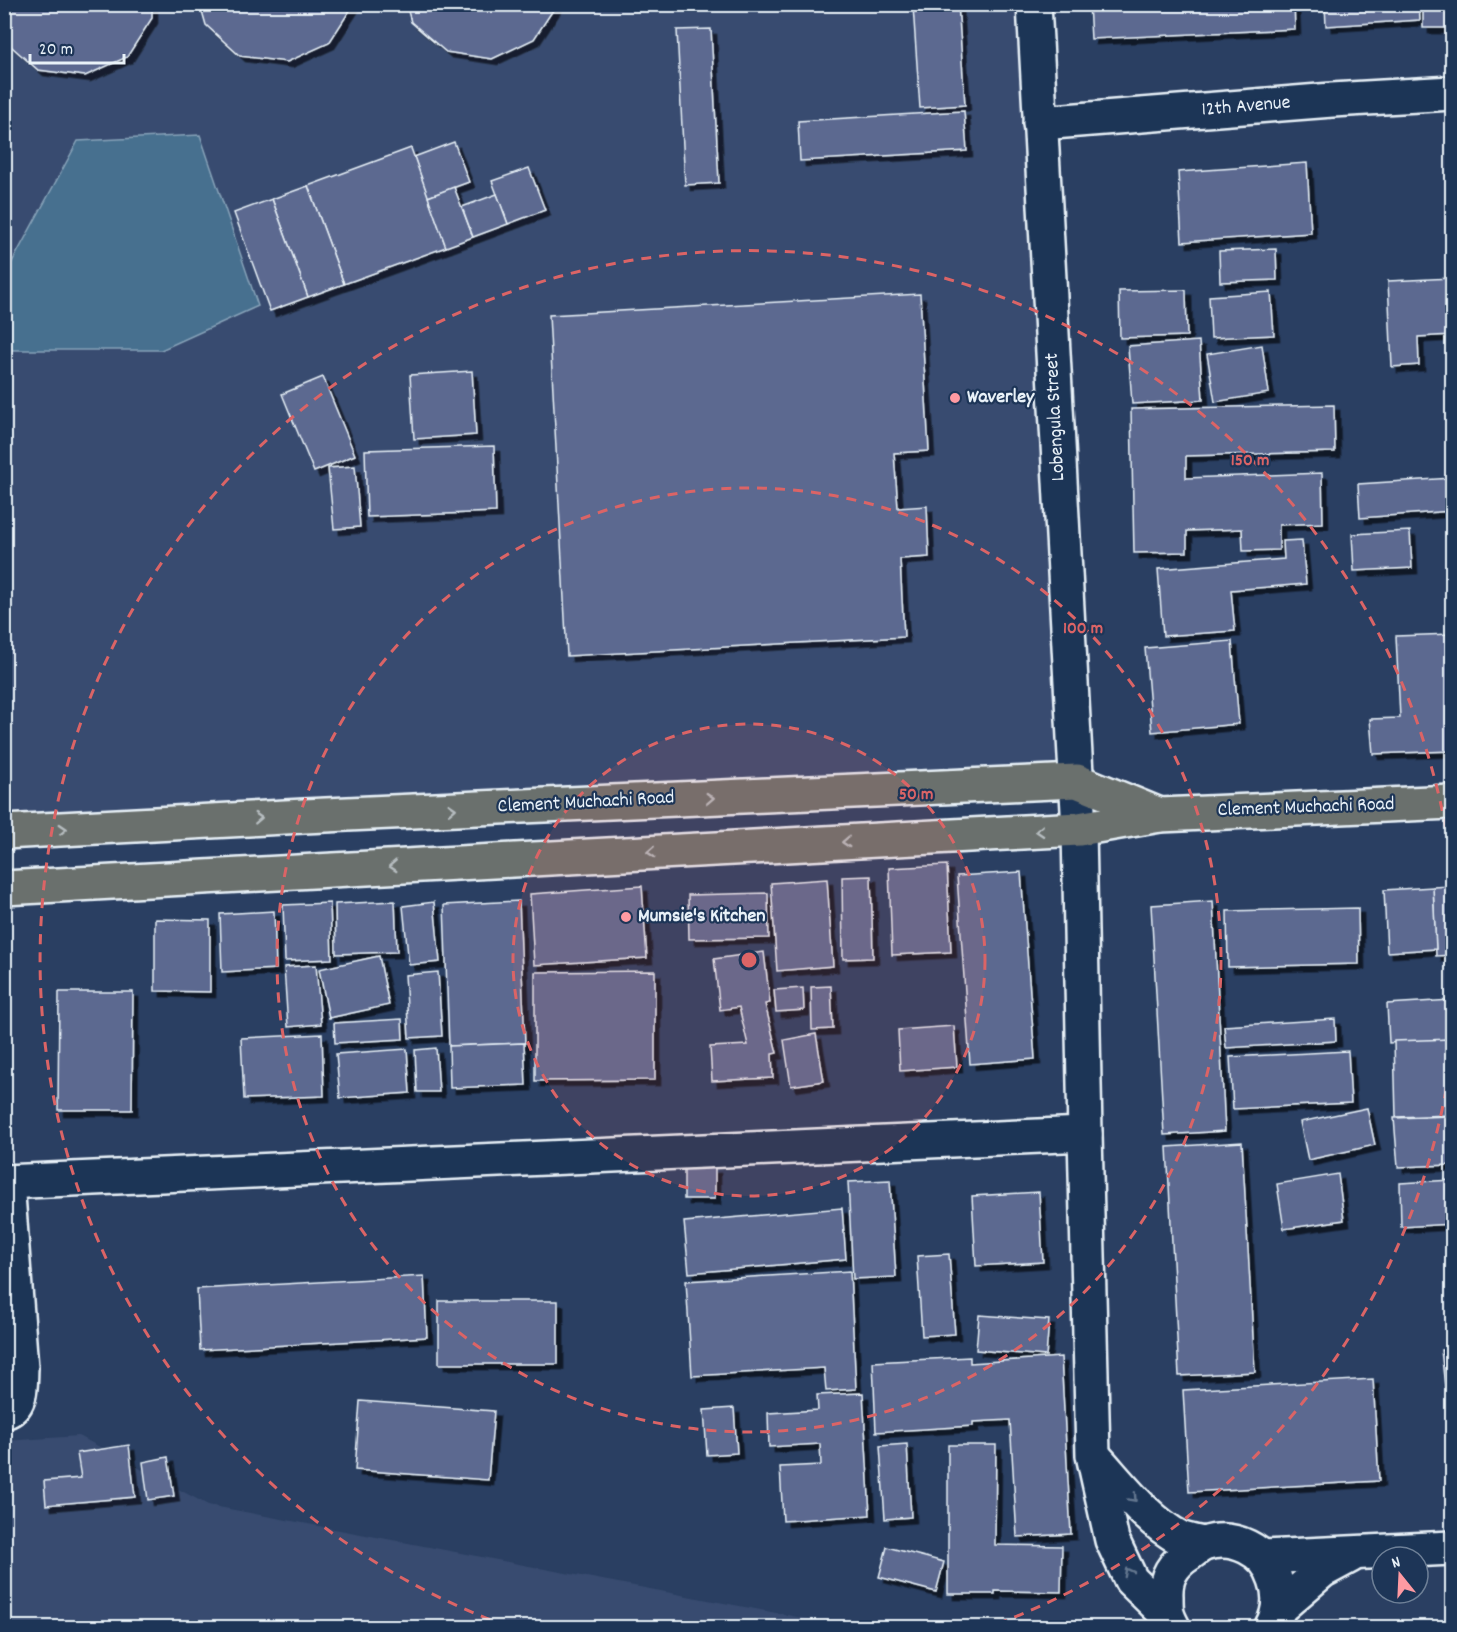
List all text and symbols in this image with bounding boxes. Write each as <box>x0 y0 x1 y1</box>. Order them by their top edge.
scale bar <box>30 27 124 65</box>
text: 20 m <box>39 38 73 63</box>
street label: 12th Avenue <box>1200 89 1292 125</box>
street label: Lobengula Street <box>1039 352 1073 482</box>
place label: Waverley <box>967 384 1035 412</box>
marker: Waverley <box>948 391 962 405</box>
text: 150 m <box>1231 449 1269 474</box>
text: 100 m <box>1063 617 1103 642</box>
text: 50 m <box>899 783 933 808</box>
street label: Clement Muchachi Road <box>497 784 675 822</box>
one-way arrow <box>706 791 715 804</box>
street label: Clement Muchachi Road <box>1217 791 1395 825</box>
one-way arrow <box>448 803 457 816</box>
one-way arrow <box>253 812 262 825</box>
one-way arrow <box>58 823 67 836</box>
one-way arrow <box>1036 824 1045 837</box>
one-way arrow <box>841 835 850 848</box>
one-way arrow <box>646 845 655 858</box>
one-way arrow <box>389 859 398 872</box>
place label: Mumsie's Kitchen <box>638 903 765 931</box>
marker: Mumsie's Kitchen <box>619 910 633 924</box>
centre of rings <box>739 950 759 970</box>
one-way arrow <box>1126 1491 1137 1502</box>
north arrow <box>1370 1545 1430 1605</box>
text: N <box>1389 1551 1404 1575</box>
one-way arrow <box>1123 1567 1135 1578</box>

